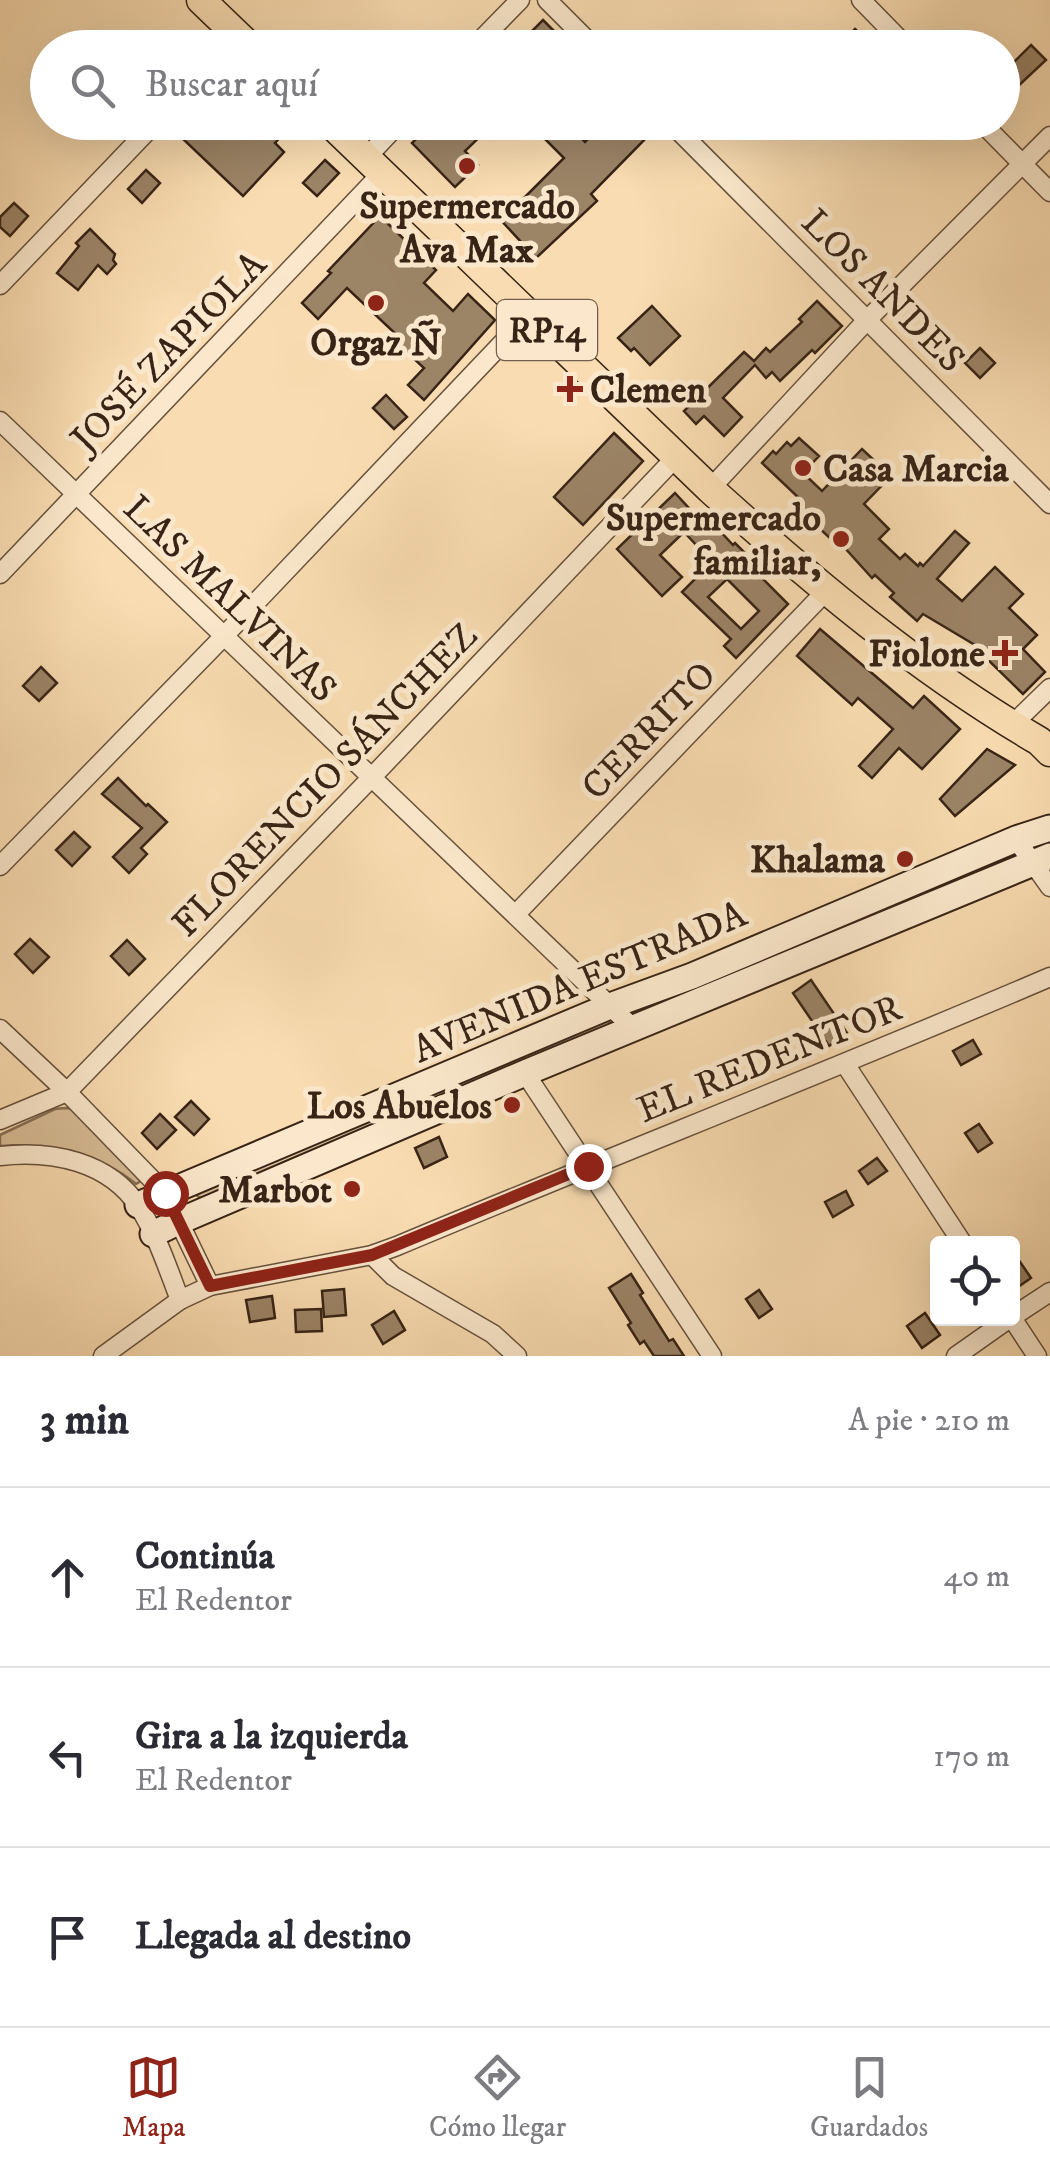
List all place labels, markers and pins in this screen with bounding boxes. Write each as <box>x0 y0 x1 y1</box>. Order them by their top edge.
marker: Supermercado Ava Max <box>456 155 478 177</box>
place label: Supermercado Ava Max <box>359 183 575 275</box>
marker: Orgaz Ñ <box>365 292 387 314</box>
place label: Orgaz Ñ <box>310 319 442 368</box>
place label: Clemen <box>590 367 706 415</box>
marker: Clemen <box>559 378 581 400</box>
place label: Casa Marcia <box>823 446 1009 494</box>
marker: Casa Marcia <box>792 457 814 479</box>
place label: Supermercado familiar, <box>606 495 821 587</box>
marker: Supermercado familiar, <box>830 528 852 550</box>
place label: Fiolone <box>868 631 985 679</box>
marker: Fiolone <box>994 642 1016 664</box>
place label: Khalama <box>750 837 886 885</box>
marker: Khalama <box>894 848 916 870</box>
place label: Los Abuelos <box>307 1083 492 1131</box>
marker: Los Abuelos <box>501 1094 523 1116</box>
place label: Marbot <box>219 1167 332 1215</box>
marker: Marbot <box>341 1178 363 1200</box>

